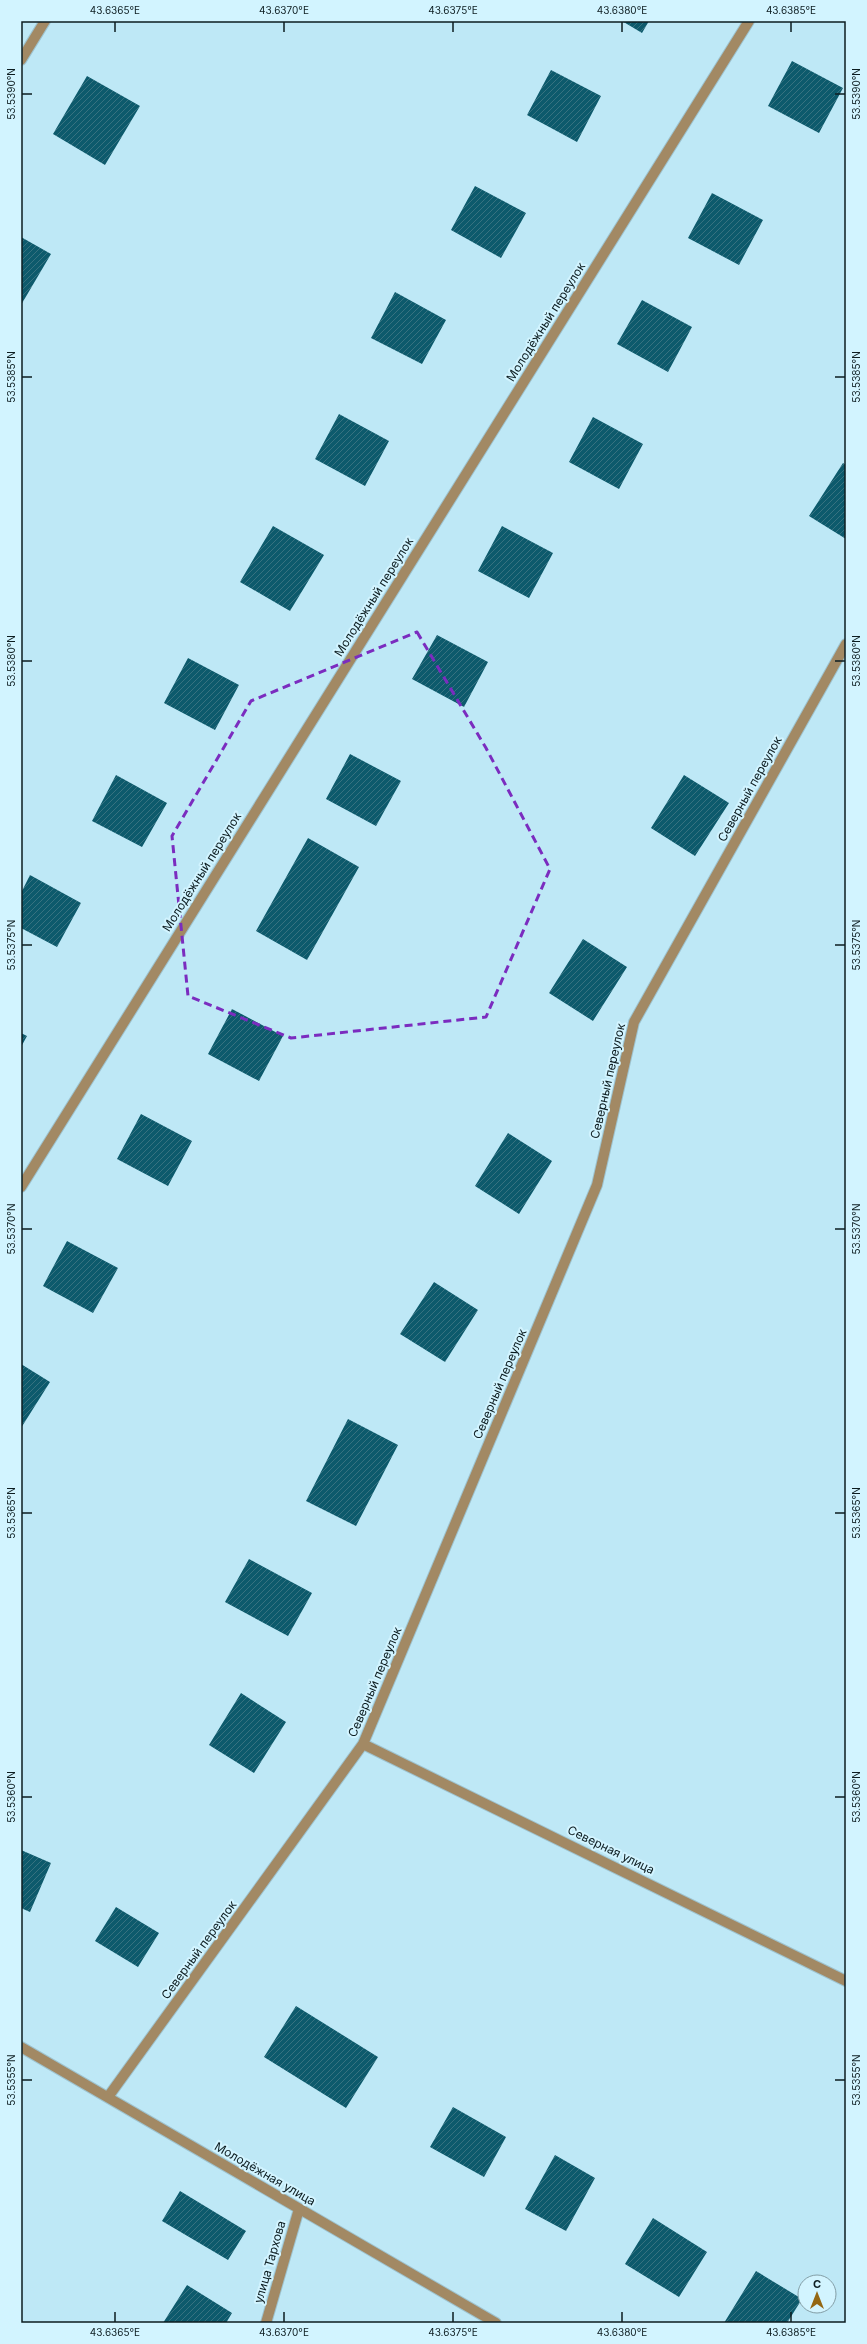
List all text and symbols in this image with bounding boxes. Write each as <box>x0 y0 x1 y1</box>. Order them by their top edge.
text: 43.6365°E <box>90 4 140 16</box>
text: 43.6370°E <box>259 4 309 16</box>
text: 43.6375°E <box>428 4 478 16</box>
text: 43.6380°E <box>597 4 647 16</box>
text: 43.6385°E <box>766 4 816 16</box>
text: 53.5390°N <box>5 68 17 120</box>
text: 53.5390°N <box>850 68 862 120</box>
street label: Молодёжный переулок <box>503 259 589 384</box>
text: 53.5385°N <box>5 351 17 403</box>
text: 53.5385°N <box>850 351 862 403</box>
street label: Молодёжный переулок <box>331 534 417 659</box>
text: 53.5380°N <box>5 635 17 687</box>
text: 53.5380°N <box>850 635 862 687</box>
street label: Северный переулок <box>714 733 785 844</box>
street label: Молодёжный переулок <box>159 809 245 934</box>
text: 53.5375°N <box>5 920 17 970</box>
text: 53.5375°N <box>850 920 862 970</box>
street label: Северный переулок <box>587 1021 628 1140</box>
text: 53.5370°N <box>5 1204 17 1254</box>
text: 53.5370°N <box>850 1204 862 1254</box>
street label: Северный переулок <box>470 1326 530 1441</box>
text: 53.5365°N <box>5 1487 17 1539</box>
text: 53.5365°N <box>850 1487 862 1539</box>
street label: Северный переулок <box>345 1624 405 1739</box>
text: 53.5360°N <box>5 1771 17 1823</box>
text: 53.5360°N <box>850 1771 862 1823</box>
street label: Северная улица <box>565 1822 657 1877</box>
street label: Северный переулок <box>158 1897 240 2002</box>
text: 53.5355°N <box>5 2054 17 2106</box>
text: 53.5355°N <box>850 2054 862 2106</box>
street label: Молодёжная улица <box>212 2139 318 2209</box>
street label: улица Тархова <box>251 2219 288 2305</box>
north arrow <box>797 2274 837 2314</box>
text: С <box>813 2277 821 2291</box>
text: 43.6365°E <box>90 2326 140 2338</box>
text: 43.6370°E <box>259 2326 309 2338</box>
text: 43.6375°E <box>428 2326 478 2338</box>
text: 43.6380°E <box>597 2326 647 2338</box>
text: 43.6385°E <box>766 2326 816 2338</box>

